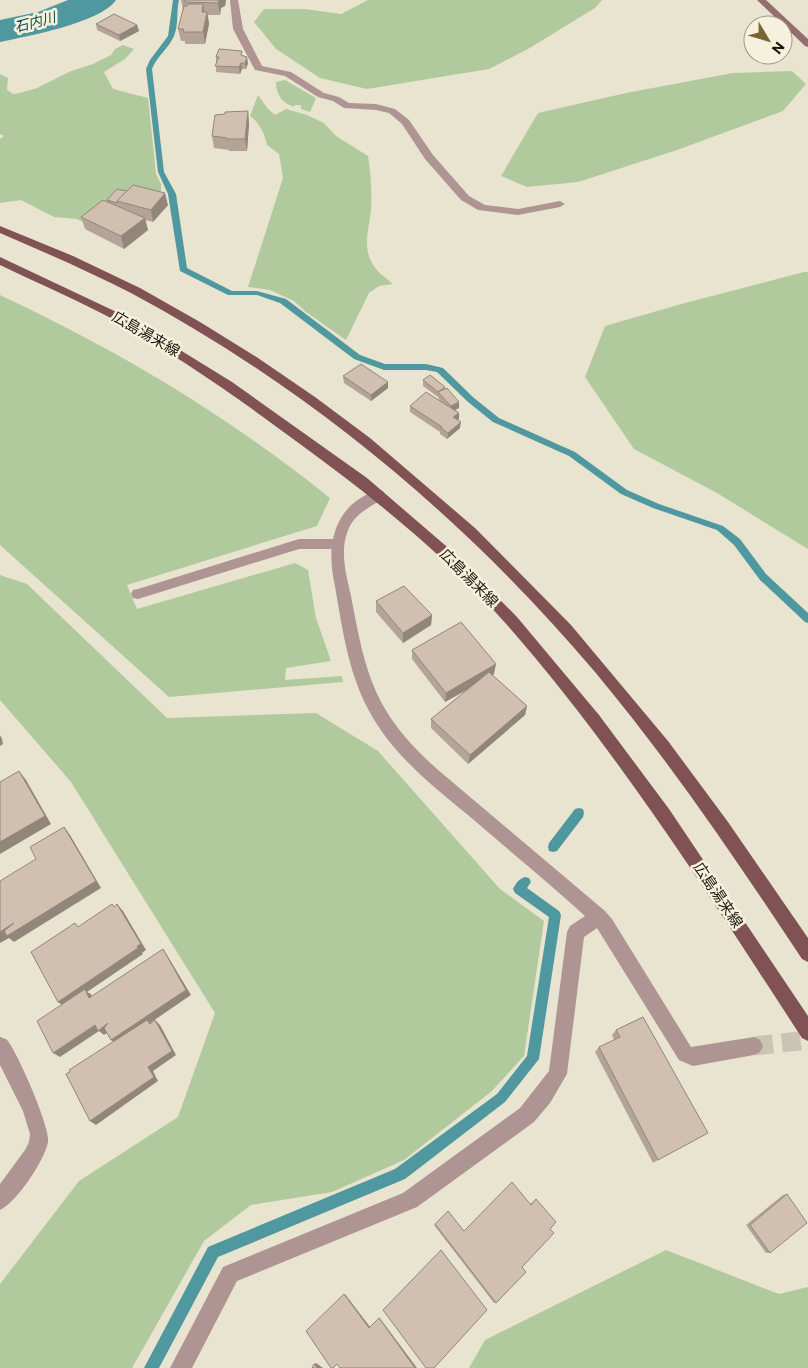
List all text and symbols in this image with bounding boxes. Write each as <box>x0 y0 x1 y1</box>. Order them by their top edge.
water label: 石内川 <box>12 7 59 35</box>
north arrow <box>743 15 793 65</box>
text: N <box>769 39 789 58</box>
street label: 広島湯来線 <box>110 307 183 360</box>
street label: 広島湯来線 <box>437 544 503 610</box>
street label: 広島湯来線 <box>690 858 747 931</box>

